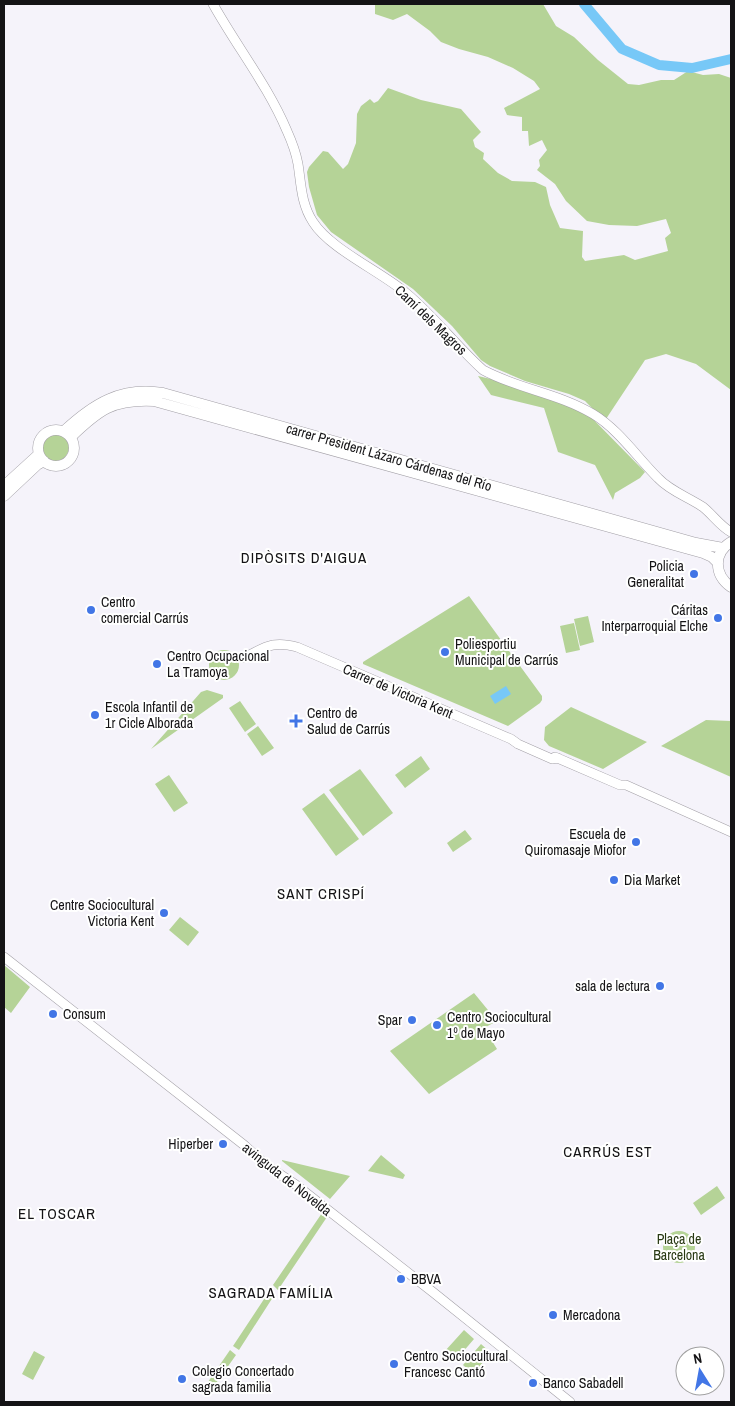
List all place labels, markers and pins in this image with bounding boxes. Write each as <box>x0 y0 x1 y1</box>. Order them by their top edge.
place label: Policia Generalitat <box>627 557 685 591</box>
marker: Policia Generalitat <box>688 568 700 580</box>
place label: Centro comercial Carrús <box>101 593 189 627</box>
place label: Cáritas Interparroquial Elche <box>601 601 708 635</box>
marker: Centro comercial Carrús <box>85 604 97 616</box>
marker: Cáritas Interparroquial Elche <box>712 612 724 624</box>
place label: Poliesportiu Municipal de Carrús <box>455 635 559 669</box>
marker: Poliesportiu Municipal de Carrús <box>439 646 451 658</box>
place label: Centro Ocupacional La Tramoya <box>167 647 269 681</box>
marker: Centro Ocupacional La Tramoya <box>151 658 163 670</box>
place label: Escola Infantil de 1r Cicle Alborada <box>105 698 194 732</box>
place label: Centro de Salud de Carrús <box>307 704 390 738</box>
marker: Escola Infantil de 1r Cicle Alborada <box>89 709 101 721</box>
marker: Centro de Salud de Carrús <box>289 714 303 728</box>
place label: Escuela de Quiromasaje Miofor <box>525 825 626 859</box>
marker: Escuela de Quiromasaje Miofor <box>630 836 642 848</box>
place label: Dia Market <box>624 871 680 889</box>
marker: Dia Market <box>608 874 620 886</box>
place label: Centre Sociocultural Victoria Kent <box>50 896 154 930</box>
marker: Centre Sociocultural Victoria Kent <box>158 907 170 919</box>
place label: sala de lectura <box>575 977 651 995</box>
marker: sala de lectura <box>654 980 666 992</box>
place label: Consum <box>63 1005 106 1023</box>
marker: Consum <box>47 1008 59 1020</box>
place label: Centro Sociocultural 1º de Mayo <box>447 1008 551 1042</box>
place label: Spar <box>378 1011 402 1029</box>
marker: Spar <box>406 1014 418 1026</box>
marker: Centro Sociocultural 1º de Mayo <box>431 1019 443 1031</box>
place label: Hiperber <box>168 1135 213 1153</box>
marker: Hiperber <box>217 1138 229 1150</box>
place label: BBVA <box>411 1270 441 1288</box>
marker: BBVA <box>395 1273 407 1285</box>
place label: Mercadona <box>563 1306 621 1324</box>
marker: Mercadona <box>547 1309 559 1321</box>
place label: Centro Sociocultural Francesc Cantó <box>404 1347 508 1381</box>
marker: Centro Sociocultural Francesc Cantó <box>388 1358 400 1370</box>
place label: Colegio Concertado sagrada familia <box>192 1362 294 1396</box>
marker: Colegio Concertado sagrada familia <box>176 1373 188 1385</box>
place label: Banco Sabadell <box>543 1374 623 1392</box>
marker: Banco Sabadell <box>527 1377 539 1389</box>

